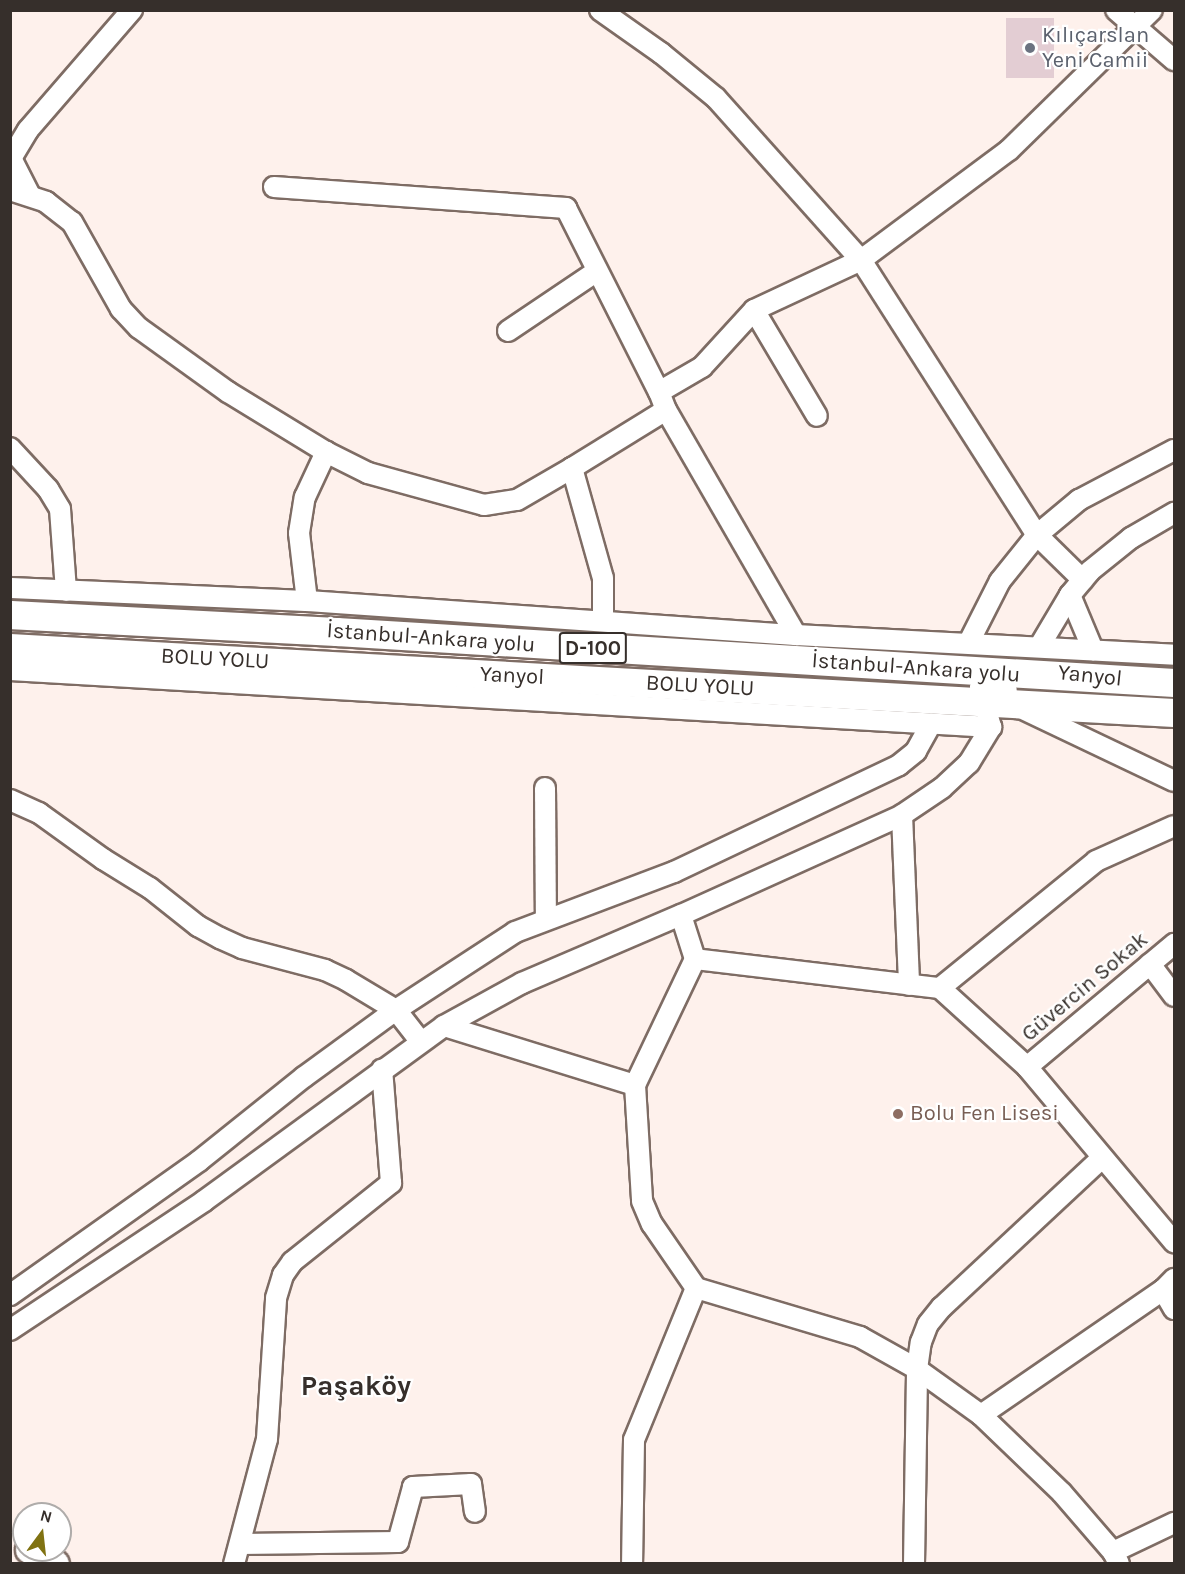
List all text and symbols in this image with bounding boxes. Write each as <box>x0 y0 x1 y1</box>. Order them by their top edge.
place label: Kılıçarslan Yeni Camii <box>1042 22 1149 74</box>
marker: Kılıçarslan Yeni Camii <box>1023 41 1037 55</box>
street label: İstanbul-Ankara yolu <box>326 618 536 658</box>
road number: D-100 <box>558 630 628 666</box>
street label: BOLU YOLU <box>160 643 270 675</box>
street label: İstanbul-Ankara yolu <box>811 648 1021 688</box>
street label: Yanyol <box>1057 659 1123 693</box>
street label: Yanyol <box>479 661 545 691</box>
street label: BOLU YOLU <box>645 670 755 702</box>
street label: Güvercin Sokak <box>1017 927 1153 1047</box>
place label: Bolu Fen Lisesi <box>910 1101 1059 1127</box>
marker: Bolu Fen Lisesi <box>891 1107 905 1121</box>
district label: Paşaköy <box>301 1369 411 1403</box>
north arrow <box>12 1502 72 1562</box>
text: N <box>38 1505 54 1527</box>

